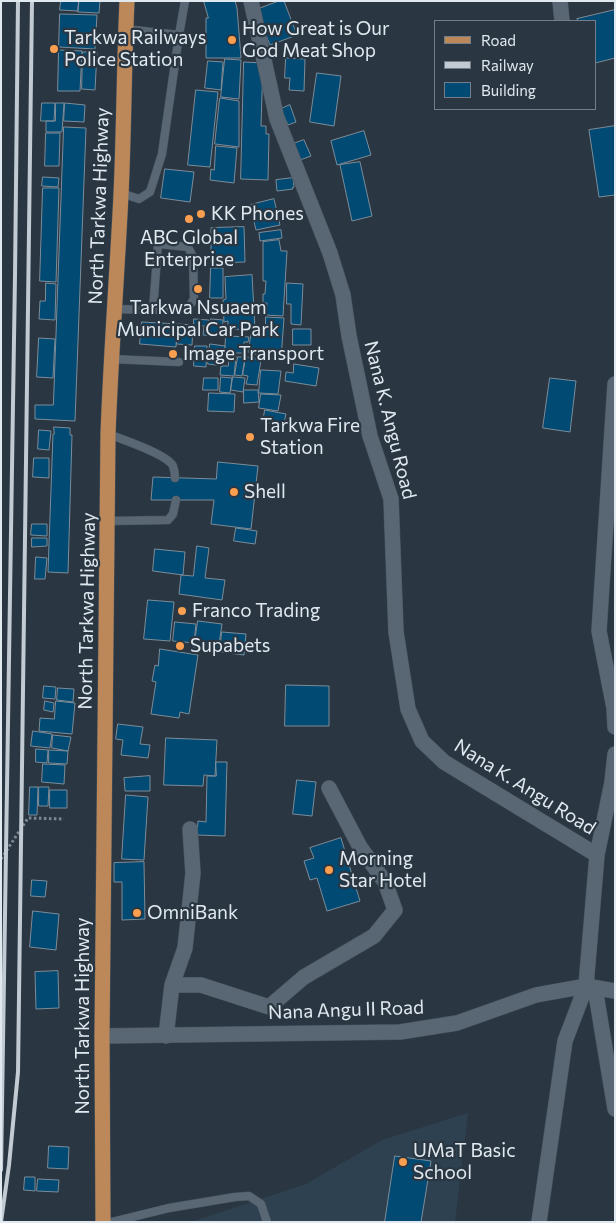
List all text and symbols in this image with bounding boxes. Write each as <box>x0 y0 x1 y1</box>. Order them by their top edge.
place label: How Great is Our God Meat Shop <box>242 18 390 62</box>
legend <box>434 20 596 110</box>
place label: Tarkwa Railways Police Station <box>64 27 206 71</box>
text: Road <box>481 31 516 49</box>
marker: How Great is Our God Meat Shop <box>226 34 238 46</box>
marker: Tarkwa Railways Police Station <box>48 43 60 55</box>
text: Railway <box>481 56 534 74</box>
text: Building <box>481 81 536 99</box>
street label: North Tarkwa Highway <box>84 107 114 305</box>
place label: KK Phones <box>211 203 304 225</box>
marker: KK Phones <box>195 208 207 220</box>
marker: ABC Global Enterprise <box>183 213 195 225</box>
place label: ABC Global Enterprise <box>140 227 238 271</box>
marker: Tarkwa Nsuaem Municipal Car Park <box>192 283 204 295</box>
place label: Tarkwa Nsuaem Municipal Car Park <box>117 297 279 341</box>
street label: Nana K. Angu Road <box>359 338 421 502</box>
place label: Image Transport <box>183 343 324 365</box>
marker: Image Transport <box>167 348 179 360</box>
place label: Tarkwa Fire Station <box>260 415 360 459</box>
marker: Tarkwa Fire Station <box>244 431 256 443</box>
place label: Shell <box>244 481 286 503</box>
marker: Shell <box>228 486 240 498</box>
street label: North Tarkwa Highway <box>74 512 100 710</box>
place label: Franco Trading <box>192 600 320 622</box>
marker: Franco Trading <box>176 605 188 617</box>
place label: Supabets <box>190 635 270 657</box>
marker: Supabets <box>174 640 186 652</box>
street label: Nana K. Angu Road <box>450 734 600 840</box>
place label: Morning Star Hotel <box>339 848 427 892</box>
marker: Morning Star Hotel <box>323 864 335 876</box>
place label: OmniBank <box>147 902 238 924</box>
marker: OmniBank <box>131 907 143 919</box>
street label: North Tarkwa Highway <box>72 917 94 1115</box>
street label: Nana Angu II Road <box>268 996 424 1024</box>
place label: UMaT Basic School <box>413 1140 516 1184</box>
marker: UMaT Basic School <box>397 1156 409 1168</box>

